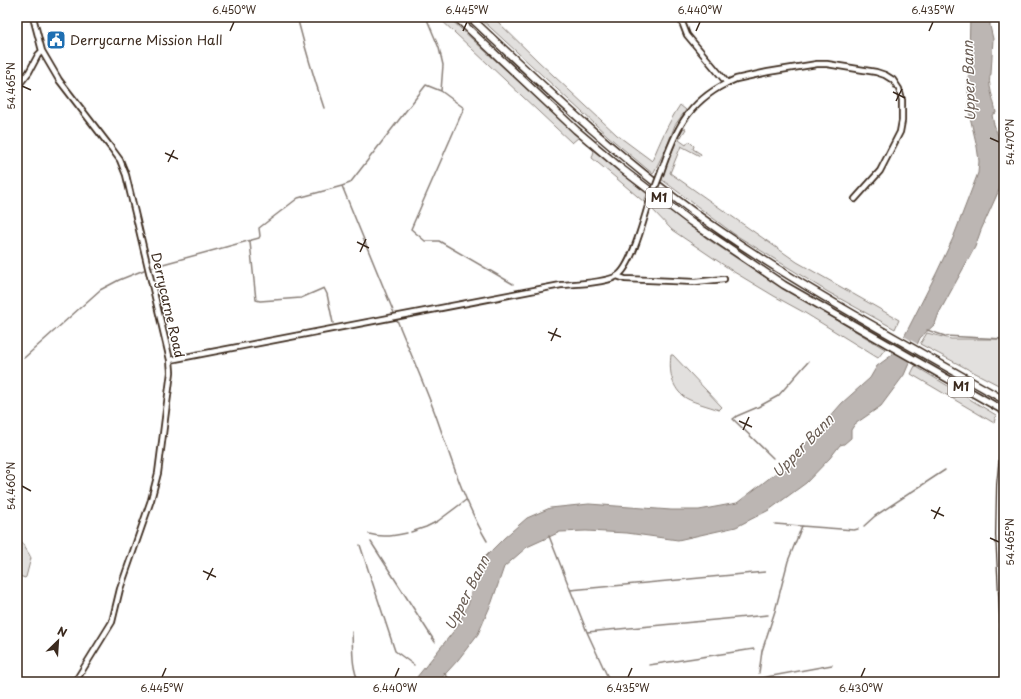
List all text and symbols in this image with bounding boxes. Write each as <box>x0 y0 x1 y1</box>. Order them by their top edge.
text: 6.450°W <box>212 2 257 17</box>
text: 6.445°W <box>445 2 489 17</box>
text: 6.440°W <box>678 2 723 17</box>
text: 6.435°W <box>912 2 955 17</box>
public building icon: Derrycarne Mission Hall <box>45 29 67 51</box>
place label: Derrycarne Mission Hall <box>70 30 223 49</box>
water label: Upper Bann <box>957 40 980 122</box>
text: 54.465°N <box>3 62 18 110</box>
text: 54.470°N <box>1002 118 1017 165</box>
road number: M1 <box>646 188 672 208</box>
street label: Derrycarne Road <box>147 250 190 359</box>
road number: M1 <box>948 377 974 397</box>
water label: Upper Bann <box>767 409 839 482</box>
text: 54.460°N <box>3 462 18 510</box>
text: 54.465°N <box>1002 518 1017 566</box>
water label: Upper Bann <box>439 552 494 634</box>
north arrow <box>38 621 78 661</box>
text: N <box>55 622 70 641</box>
text: 6.445°W <box>140 680 184 695</box>
text: 6.440°W <box>373 680 418 695</box>
text: 6.435°W <box>607 680 650 695</box>
text: 6.430°W <box>839 680 884 695</box>

